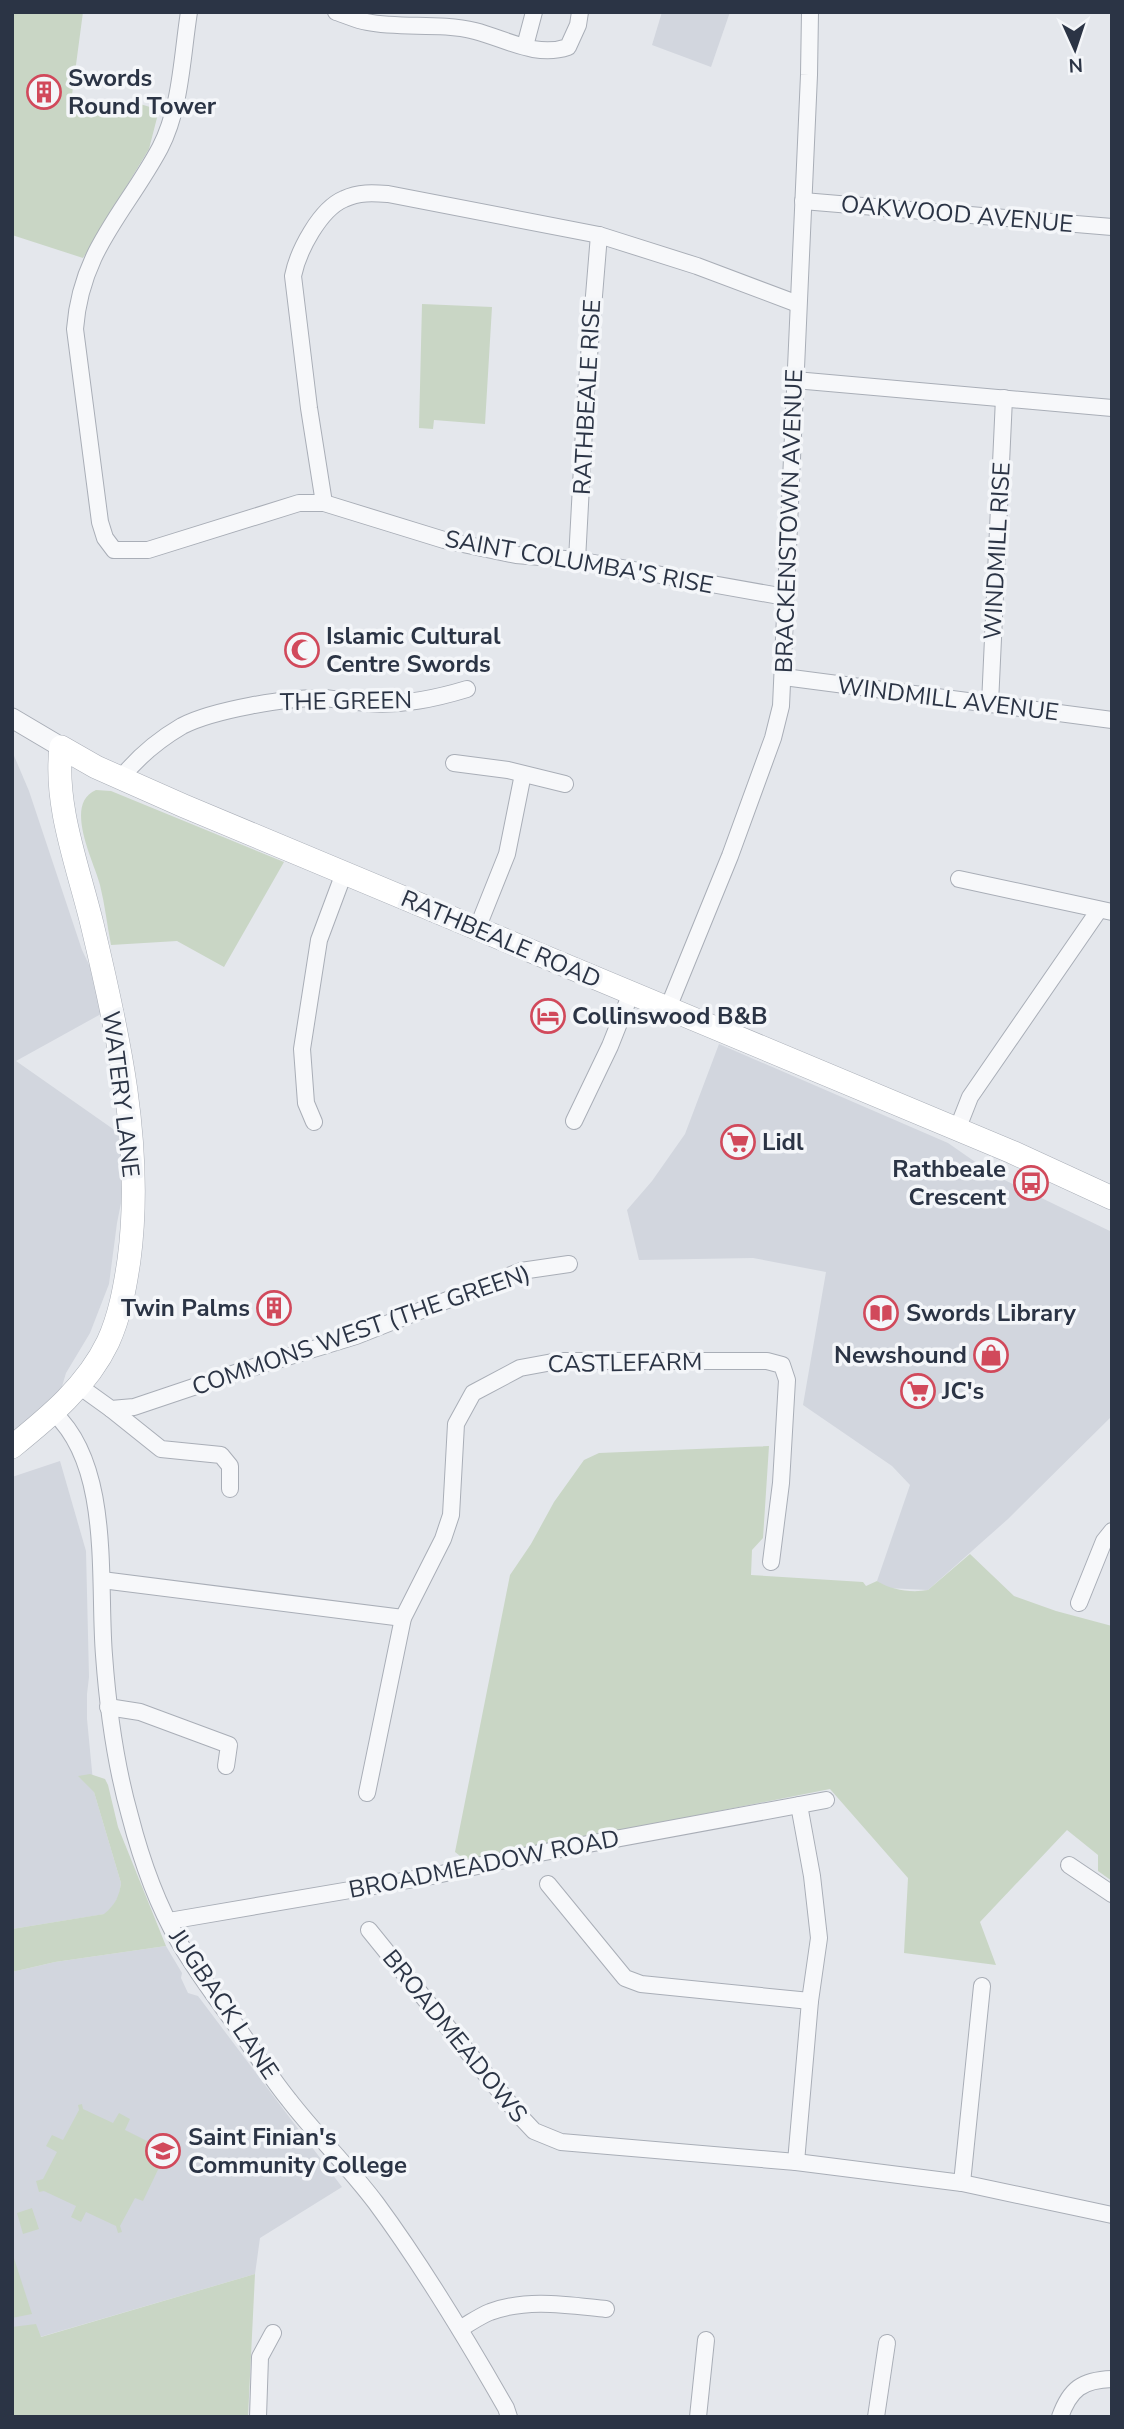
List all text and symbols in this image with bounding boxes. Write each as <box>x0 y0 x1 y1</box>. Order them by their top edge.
north arrow <box>1040 14 1110 84</box>
text: N <box>1068 52 1084 78</box>
place label: Swords Round Tower <box>68 62 217 122</box>
building icon: Swords Round Tower <box>25 73 63 111</box>
street label: OAKWOOD AVENUE <box>840 188 1074 240</box>
street label: RATHBEALE RISE <box>566 298 608 496</box>
street label: BRACKENSTOWN AVENUE <box>768 368 810 674</box>
street label: WINDMILL RISE <box>976 461 1018 641</box>
street label: SAINT COLUMBA'S RISE <box>442 523 716 601</box>
place label: Islamic Cultural Centre Swords <box>326 620 501 680</box>
mosque icon: Islamic Cultural Centre Swords <box>283 631 321 669</box>
street label: WINDMILL AVENUE <box>835 670 1061 728</box>
street label: THE GREEN <box>280 684 412 718</box>
street label: RATHBEALE ROAD <box>396 882 606 996</box>
hotel icon: Collinswood B&B <box>529 997 567 1035</box>
place label: Collinswood B&B <box>572 1000 767 1032</box>
street label: WATERY LANE <box>95 1009 147 1179</box>
supermarket icon: Lidl <box>719 1123 757 1161</box>
place label: Lidl <box>762 1126 804 1158</box>
place label: Rathbeale Crescent <box>892 1153 1007 1213</box>
bus stop icon: Rathbeale Crescent <box>1012 1164 1050 1202</box>
street label: COMMONS WEST (THE GREEN) <box>188 1257 534 1403</box>
building icon: Twin Palms <box>255 1289 293 1327</box>
place label: Twin Palms <box>121 1292 250 1324</box>
library icon: Swords Library <box>862 1294 900 1332</box>
place label: Swords Library <box>906 1297 1076 1329</box>
shop icon: Newshound <box>972 1336 1010 1374</box>
place label: Newshound <box>834 1339 967 1371</box>
street label: CASTLEFARM <box>547 1346 703 1380</box>
supermarket icon: JC's <box>899 1372 937 1410</box>
place label: JC's <box>941 1375 984 1407</box>
street label: BROADMEADOW ROAD <box>346 1822 622 1906</box>
street label: JUGBACK LANE <box>161 1922 286 2086</box>
street label: BROADMEADOWS <box>375 1943 535 2129</box>
place label: Saint Finian's Community College <box>188 2121 407 2181</box>
school or university icon: Saint Finian's Community College <box>144 2132 182 2170</box>

